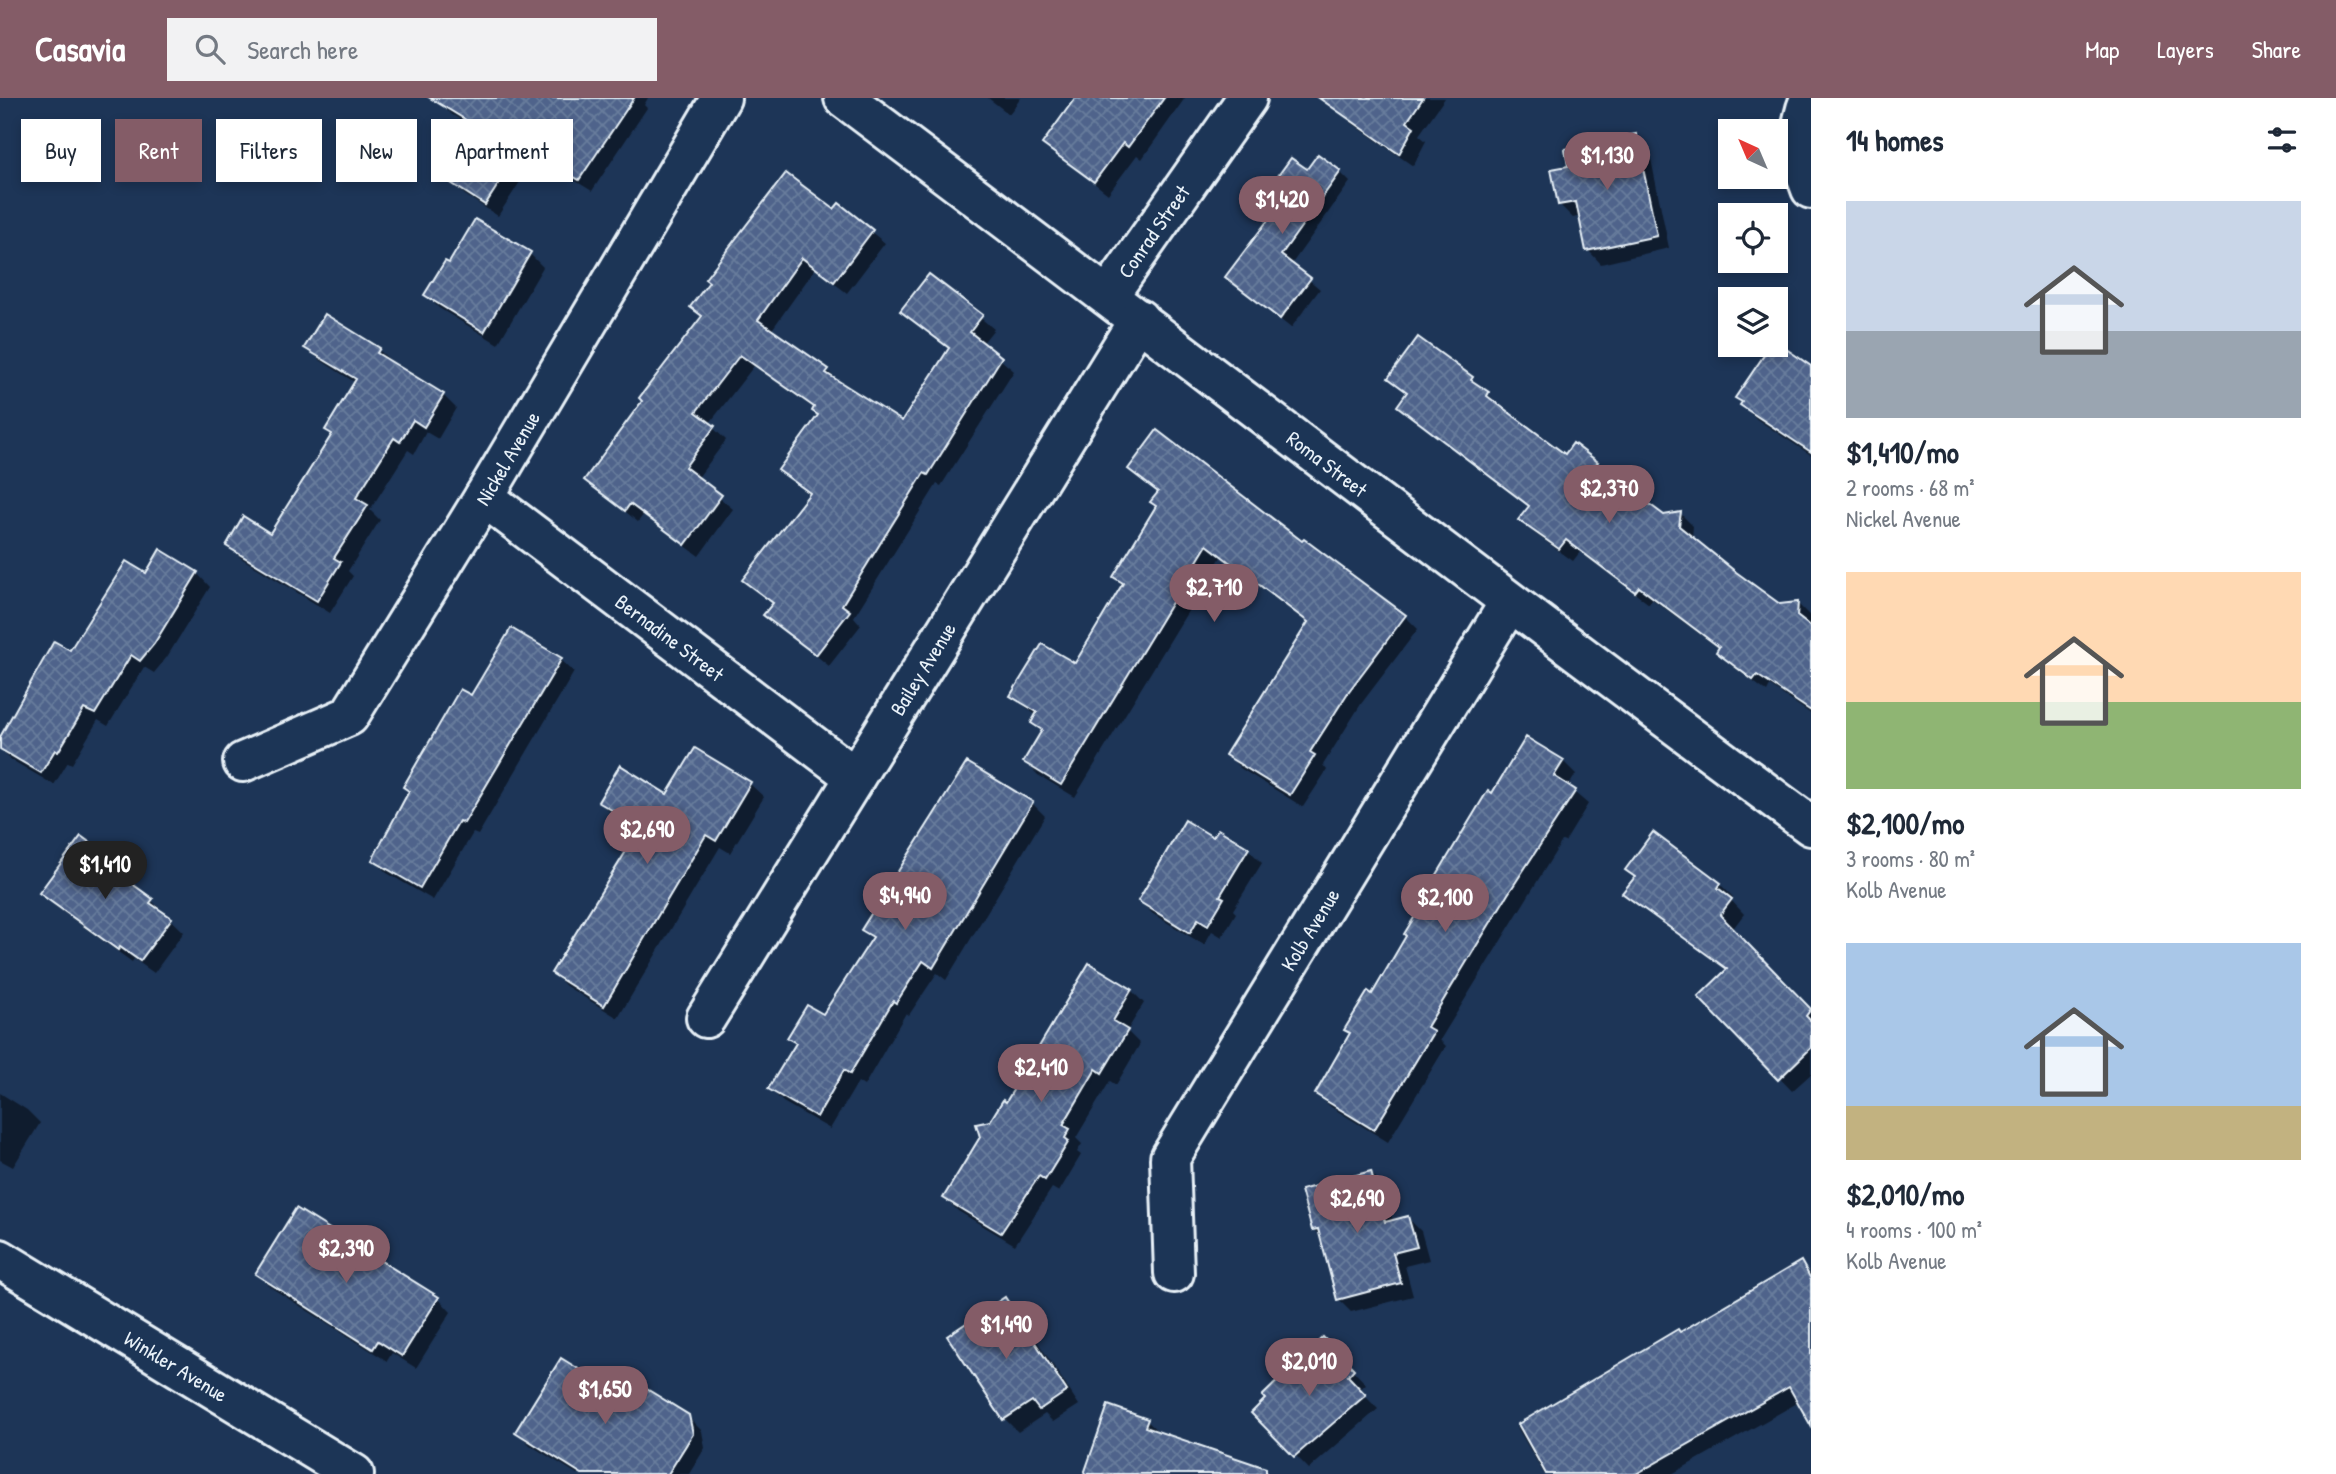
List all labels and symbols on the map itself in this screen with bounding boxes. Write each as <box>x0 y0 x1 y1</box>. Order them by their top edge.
north arrow <box>1718 119 1788 189</box>
pin: $1,130 <box>1550 132 1664 192</box>
pin: $1,420 <box>1225 176 1339 236</box>
street label: Conrad Street <box>1111 178 1197 284</box>
street label: Nickel Avenue <box>468 406 546 511</box>
street label: Roma Street <box>1281 424 1374 504</box>
pin: $2,370 <box>1552 466 1666 525</box>
pin: $2,710 <box>1157 564 1271 624</box>
street label: Bernadine Street <box>610 587 731 688</box>
street label: Bailey Avenue <box>883 617 962 721</box>
pin: $2,690 <box>590 806 704 866</box>
pin: $1,410 <box>48 842 162 901</box>
pin: $4,940 <box>848 872 962 932</box>
pin: $2,100 <box>1388 874 1502 934</box>
street label: Kolb Avenue <box>1273 883 1346 976</box>
pin: $2,410 <box>984 1044 1098 1104</box>
pin: $2,690 <box>1300 1176 1414 1235</box>
pin: $2,390 <box>289 1226 403 1285</box>
pin: $1,490 <box>949 1302 1063 1361</box>
street label: Winkler Avenue <box>119 1323 233 1408</box>
pin: $2,010 <box>1252 1338 1366 1398</box>
pin: $1,650 <box>548 1366 662 1426</box>

